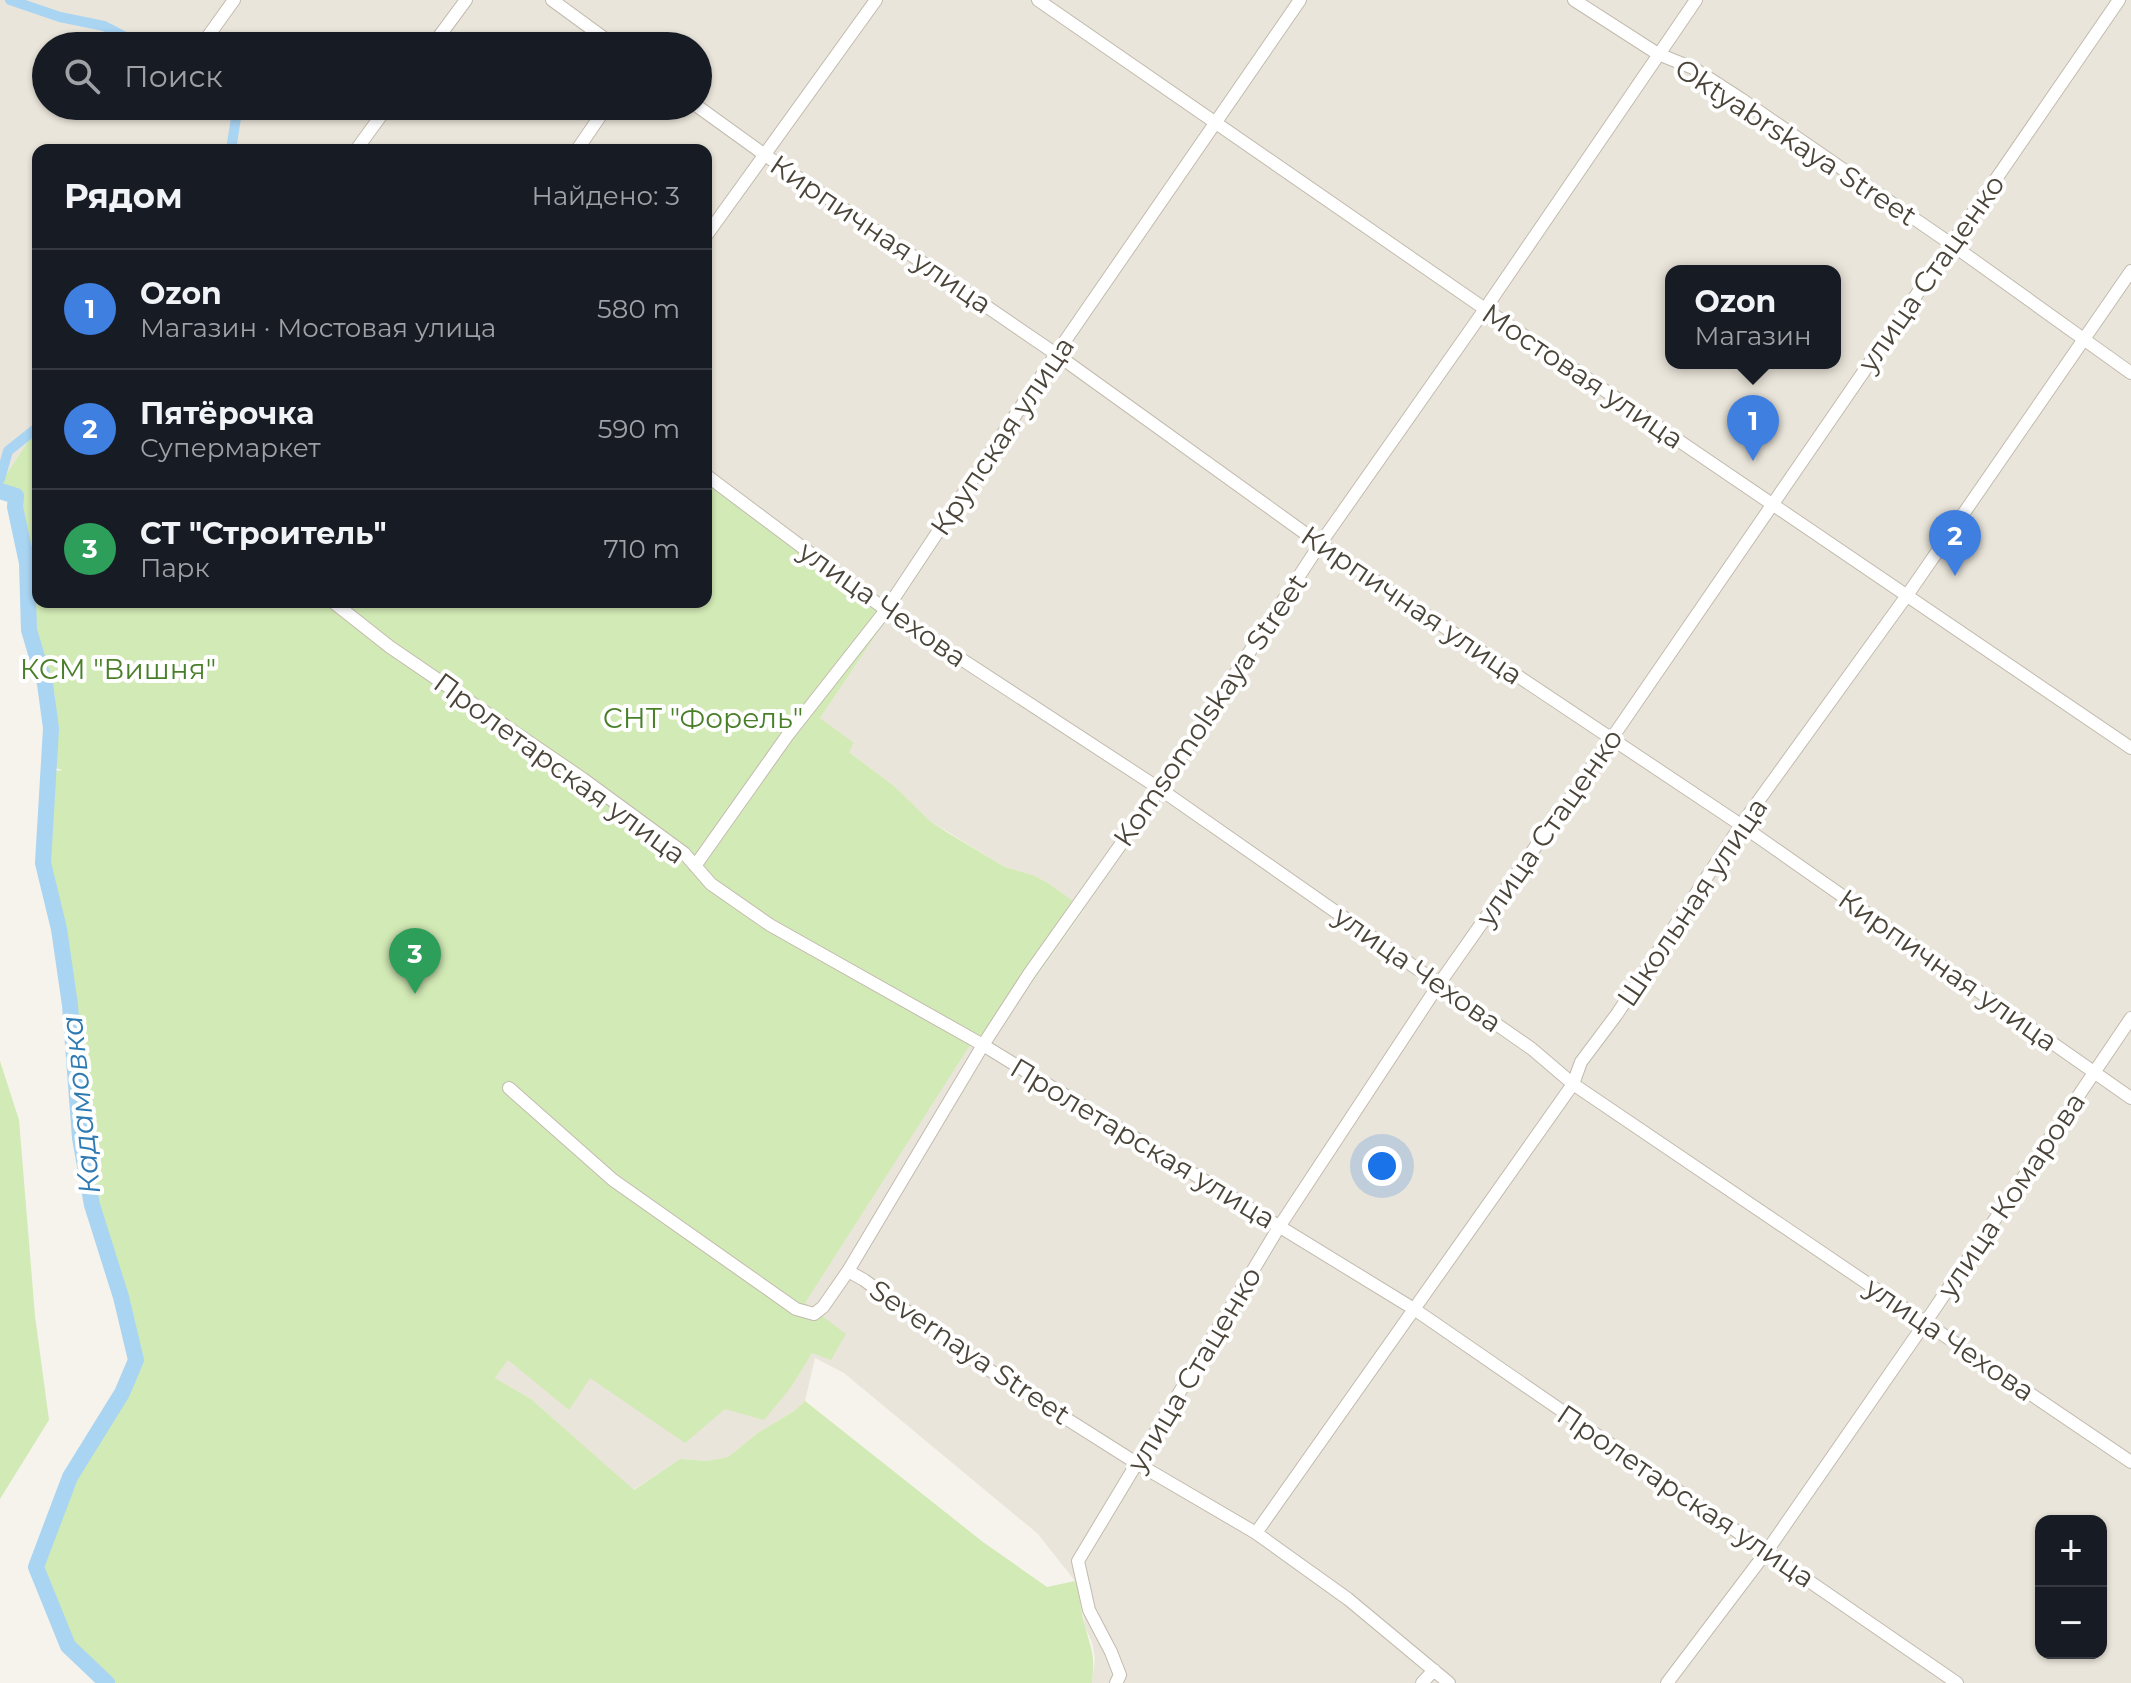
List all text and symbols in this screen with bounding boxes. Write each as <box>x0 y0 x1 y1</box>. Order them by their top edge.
search box <box>32 32 712 120</box>
street label: Oktyabrskaya Street <box>1669 51 1923 233</box>
icon: search <box>60 54 104 98</box>
text: Поиск <box>124 58 223 95</box>
street label: Кирпичная улица <box>764 147 998 321</box>
street label: улица Стаценко <box>1850 168 2012 379</box>
text: Рядом <box>64 175 183 217</box>
text: Найдено: 3 <box>532 180 680 212</box>
popup <box>1665 265 1841 369</box>
text: Ozon <box>140 275 222 312</box>
text: Ozon <box>1694 283 1776 320</box>
text: 1 <box>85 293 95 325</box>
text: 580 m <box>597 293 680 325</box>
street label: Мостовая улица <box>1476 296 1690 456</box>
text: Магазин · Мостовая улица <box>140 312 496 344</box>
text: Магазин <box>1694 320 1812 352</box>
street label: Крупская улица <box>923 330 1081 542</box>
text: Пятёрочка <box>140 395 314 432</box>
pin: 1 <box>1727 395 1779 461</box>
text: 2 <box>82 413 98 445</box>
text: 590 m <box>598 413 680 445</box>
text: Супермаркет <box>140 432 321 464</box>
pin: 2 <box>1929 510 1981 576</box>
text: СТ "Строитель" <box>140 515 387 552</box>
street label: Кирпичная улица <box>1295 518 1529 692</box>
text: 3 <box>82 533 98 565</box>
text: 710 m <box>603 533 680 565</box>
street label: улица Чехова <box>792 533 973 674</box>
text: Парк <box>140 552 210 584</box>
street label: Komsomolskaya Street <box>1106 567 1314 853</box>
park label: КСМ "Вишня" <box>20 652 216 686</box>
street label: Пролетарская улица <box>427 665 693 871</box>
park label: СНТ "Форель" <box>603 701 803 735</box>
street label: улица Стаценко <box>1468 722 1630 933</box>
street label: Школьная улица <box>1610 791 1774 1013</box>
street label: Кирпичная улица <box>1832 882 2064 1058</box>
street label: улица Чехова <box>1327 898 1508 1039</box>
pin: 3 <box>389 928 441 994</box>
water label: Кадамовка <box>53 1014 108 1196</box>
street label: Пролетарская улица <box>1004 1050 1282 1236</box>
street label: улица Комарова <box>1929 1086 2092 1305</box>
your location <box>1362 1146 1402 1186</box>
street label: улица Стаценко <box>1119 1260 1269 1478</box>
street label: улица Чехова <box>1858 1269 2041 1408</box>
street label: Severnaya Street <box>863 1272 1077 1432</box>
street label: Пролетарская улица <box>1551 1397 1821 1595</box>
map controls <box>2035 1515 2107 1659</box>
button: + <box>2035 1515 2107 1587</box>
button: − <box>2035 1587 2107 1659</box>

